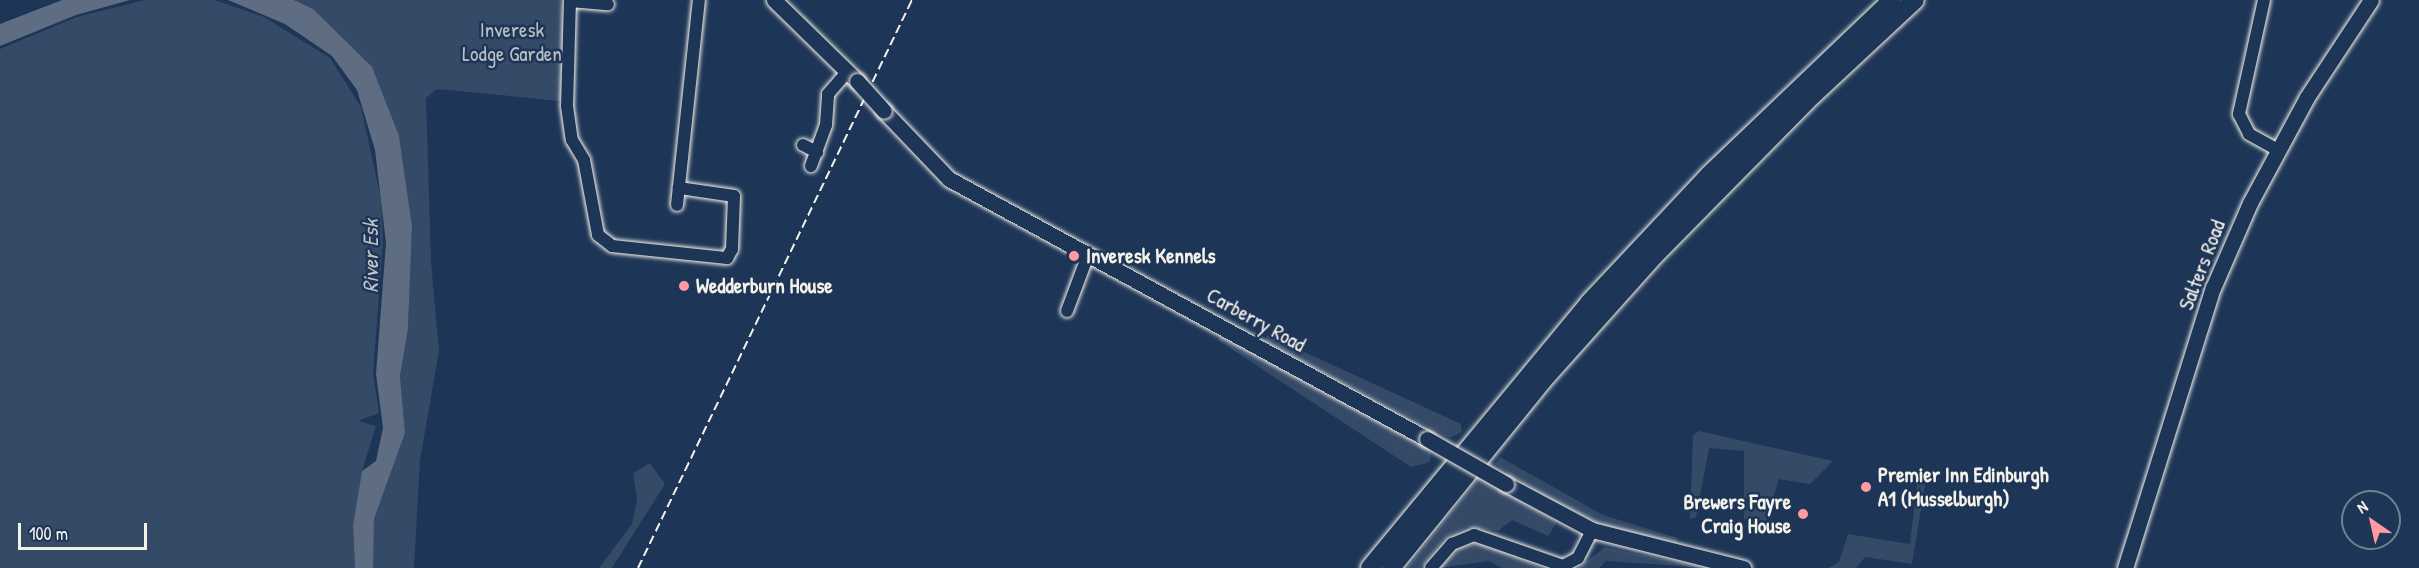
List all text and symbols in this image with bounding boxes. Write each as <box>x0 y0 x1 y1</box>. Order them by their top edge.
park label: Inveresk Lodge Garden <box>462 17 562 67</box>
street label: Salters Road <box>2173 216 2231 314</box>
water label: River Esk <box>358 219 384 293</box>
place label: Inveresk Kennels <box>1086 243 1216 269</box>
marker: Inveresk Kennels <box>1067 249 1081 263</box>
place label: Wedderburn House <box>696 273 833 299</box>
marker: Wedderburn House <box>677 279 691 293</box>
street label: Carberry Road <box>1202 283 1310 357</box>
place label: Premier Inn Edinburgh A1 (Musselburgh) <box>1878 462 2049 512</box>
marker: Premier Inn Edinburgh A1 (Musselburgh) <box>1859 480 1873 494</box>
place label: Brewers Fayre Craig House <box>1683 489 1791 539</box>
north arrow <box>2341 490 2401 550</box>
text: N <box>2352 495 2372 518</box>
marker: Brewers Fayre Craig House <box>1796 507 1810 521</box>
scale bar <box>21 511 150 549</box>
text: 100 m <box>29 521 68 546</box>

